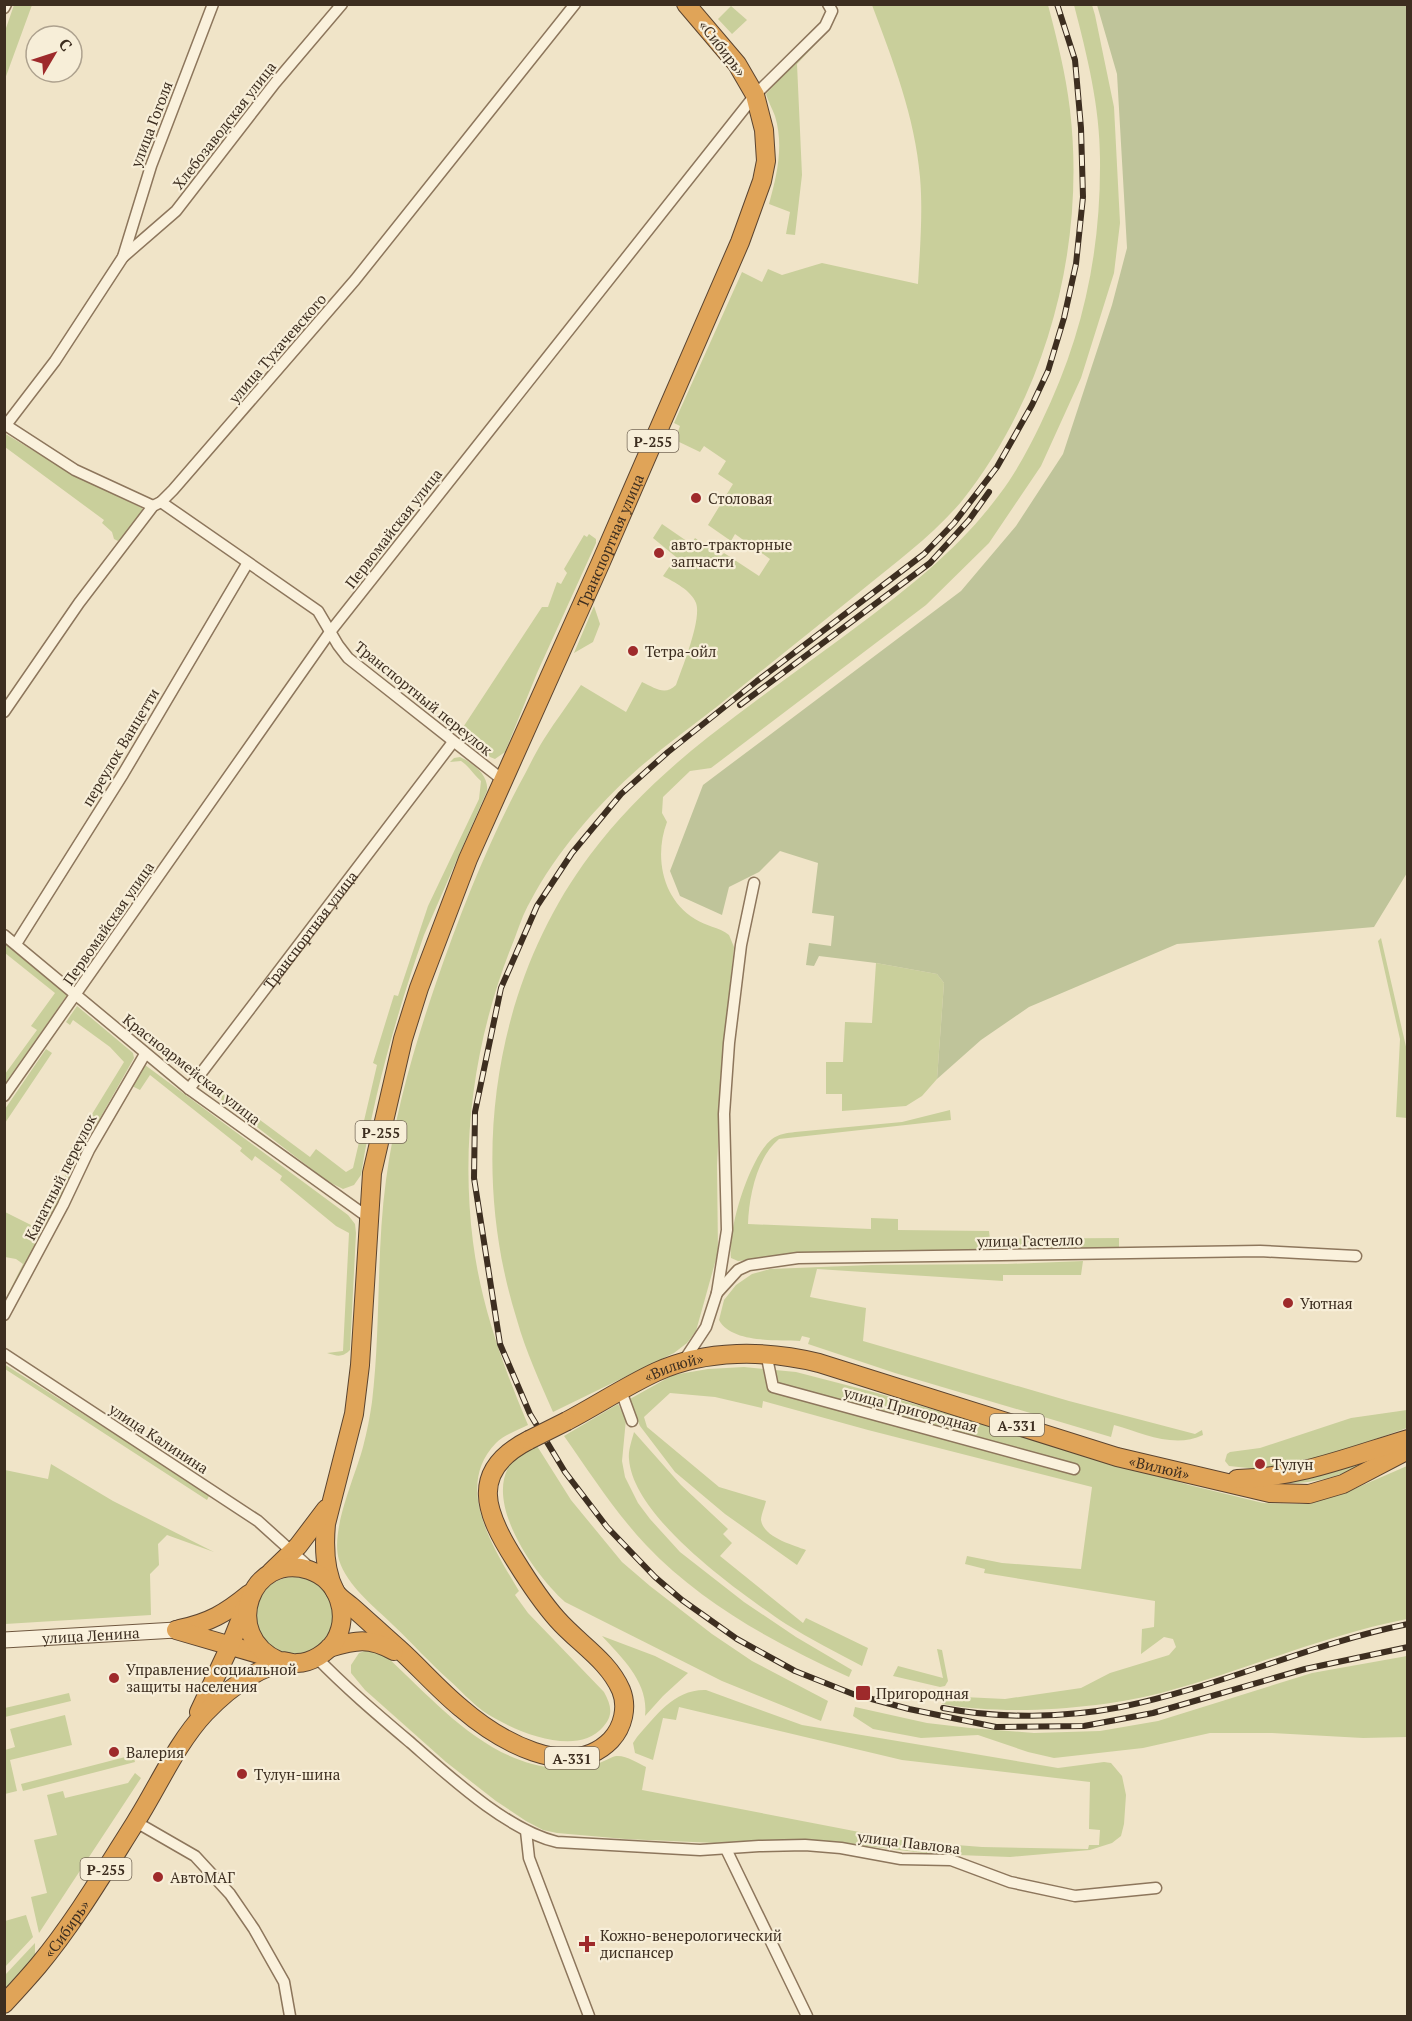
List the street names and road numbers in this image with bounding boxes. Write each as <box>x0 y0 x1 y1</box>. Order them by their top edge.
street label: «Сибирь» <box>695 16 751 80</box>
street label: Хлебозаводская улица <box>168 57 280 193</box>
street label: улица Гоголя <box>125 78 177 171</box>
street label: улица Тухачевского <box>223 289 330 408</box>
road number: Р-255 <box>628 430 678 452</box>
street label: Первомайская улица <box>340 464 446 592</box>
street label: Транспортная улица <box>572 470 648 611</box>
street label: Транспортный переулок <box>351 636 498 760</box>
street label: переулок Ванцетти <box>77 684 163 810</box>
street label: Первомайская улица <box>58 857 158 989</box>
street label: Транспортная улица <box>259 866 362 993</box>
street label: Красноармейская улица <box>119 1009 265 1129</box>
street label: Канатный переулок <box>20 1110 101 1243</box>
road number: Р-255 <box>356 1121 406 1143</box>
street label: улица Гастелло <box>976 1229 1083 1251</box>
street label: «Вилюй» <box>640 1348 705 1386</box>
street label: улица Пригородная <box>841 1381 980 1437</box>
street label: улица Калинина <box>105 1398 213 1478</box>
road number: А-331 <box>990 1414 1044 1436</box>
street label: «Вилюй» <box>1127 1450 1192 1484</box>
street label: улица Ленина <box>41 1622 141 1648</box>
road number: А-331 <box>545 1747 599 1769</box>
street label: улица Павлова <box>856 1826 962 1858</box>
road number: Р-255 <box>80 1858 132 1880</box>
street label: «Сибирь» <box>39 1896 94 1962</box>

